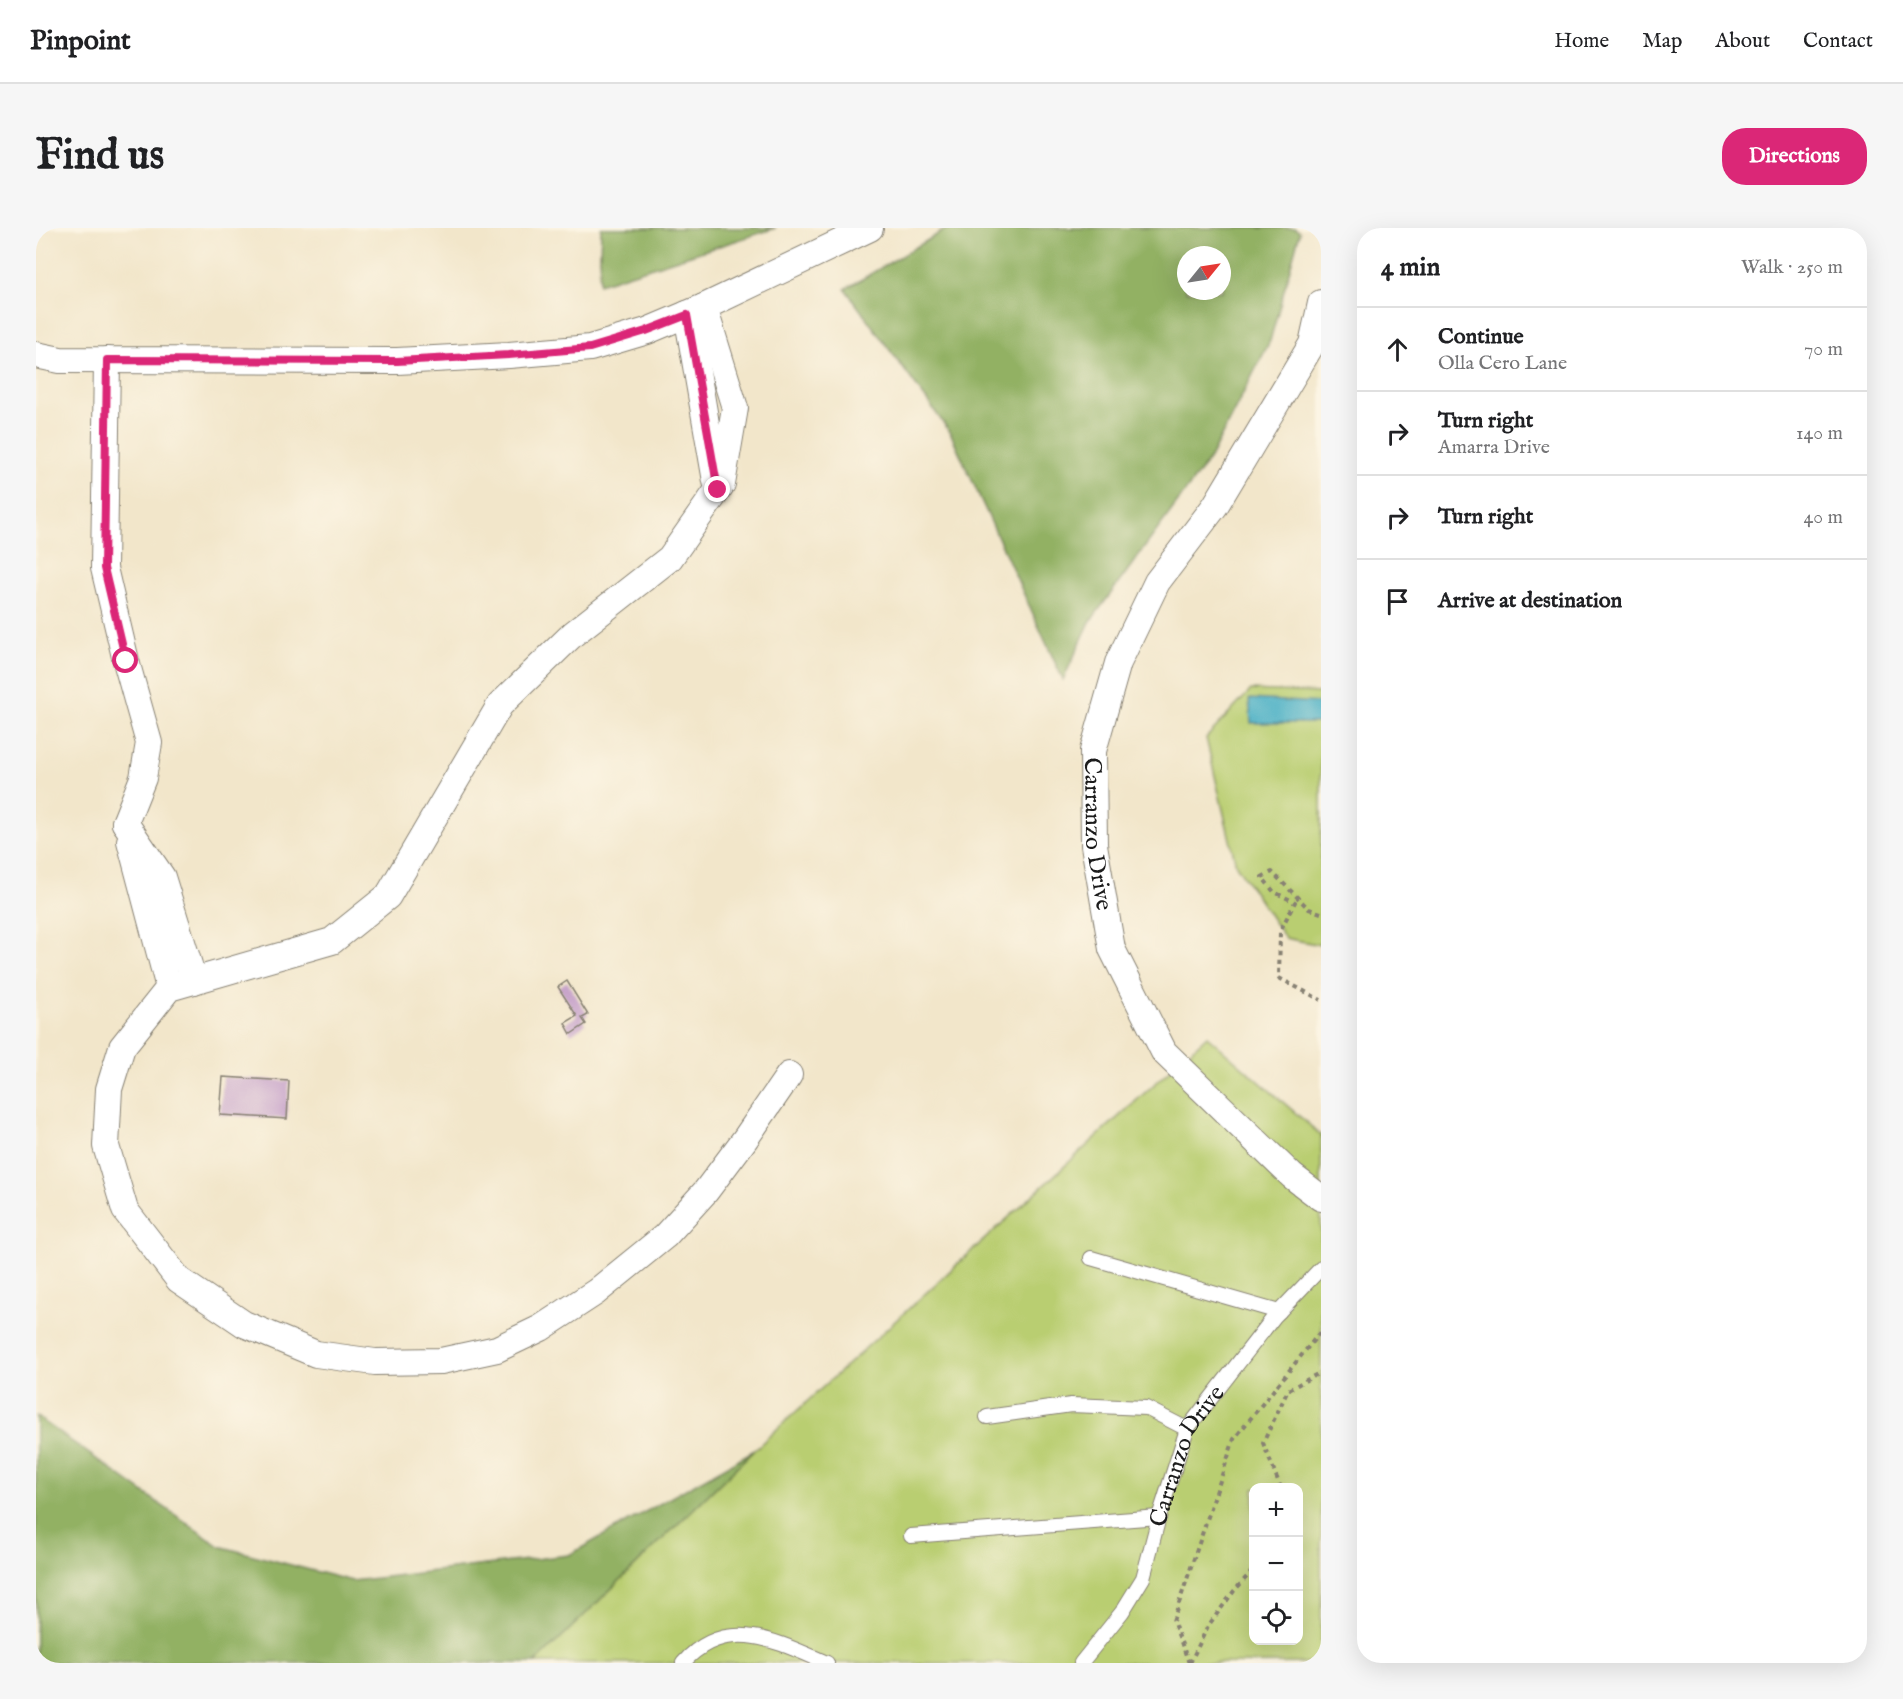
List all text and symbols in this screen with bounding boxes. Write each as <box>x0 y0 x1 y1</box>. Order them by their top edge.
text: Pinpoint <box>30 24 131 59</box>
text: Home <box>1554 28 1609 55</box>
text: Map <box>1642 28 1682 55</box>
text: About <box>1715 28 1770 55</box>
text: Contact <box>1803 28 1873 55</box>
button: Directions <box>1722 128 1867 185</box>
text: Find us <box>36 130 164 183</box>
north arrow <box>1177 246 1231 300</box>
text: 4 min <box>1381 251 1440 284</box>
text: Walk · 250 m <box>1741 255 1843 280</box>
text: Continue <box>1438 323 1524 351</box>
icon: ahead <box>1381 333 1414 366</box>
text: 70 m <box>1804 337 1843 362</box>
text: Olla Cero Lane <box>1438 351 1567 376</box>
text: Turn right <box>1438 407 1533 435</box>
icon: right <box>1381 417 1414 450</box>
text: 140 m <box>1796 421 1843 446</box>
text: Amarra Drive <box>1438 435 1550 460</box>
route end <box>704 476 730 502</box>
icon: right <box>1381 501 1414 534</box>
text: Turn right <box>1438 503 1533 531</box>
text: 40 m <box>1804 505 1843 530</box>
icon: arrive <box>1381 585 1414 618</box>
text: Arrive at destination <box>1438 587 1622 615</box>
route start <box>112 647 138 673</box>
street label: Carranzo Drive <box>1076 757 1119 913</box>
street label: Carranzo Drive <box>1143 1379 1232 1530</box>
map controls <box>1249 1483 1303 1645</box>
button: + <box>1249 1483 1303 1537</box>
button: − <box>1249 1537 1303 1591</box>
button: locate <box>1249 1591 1303 1645</box>

